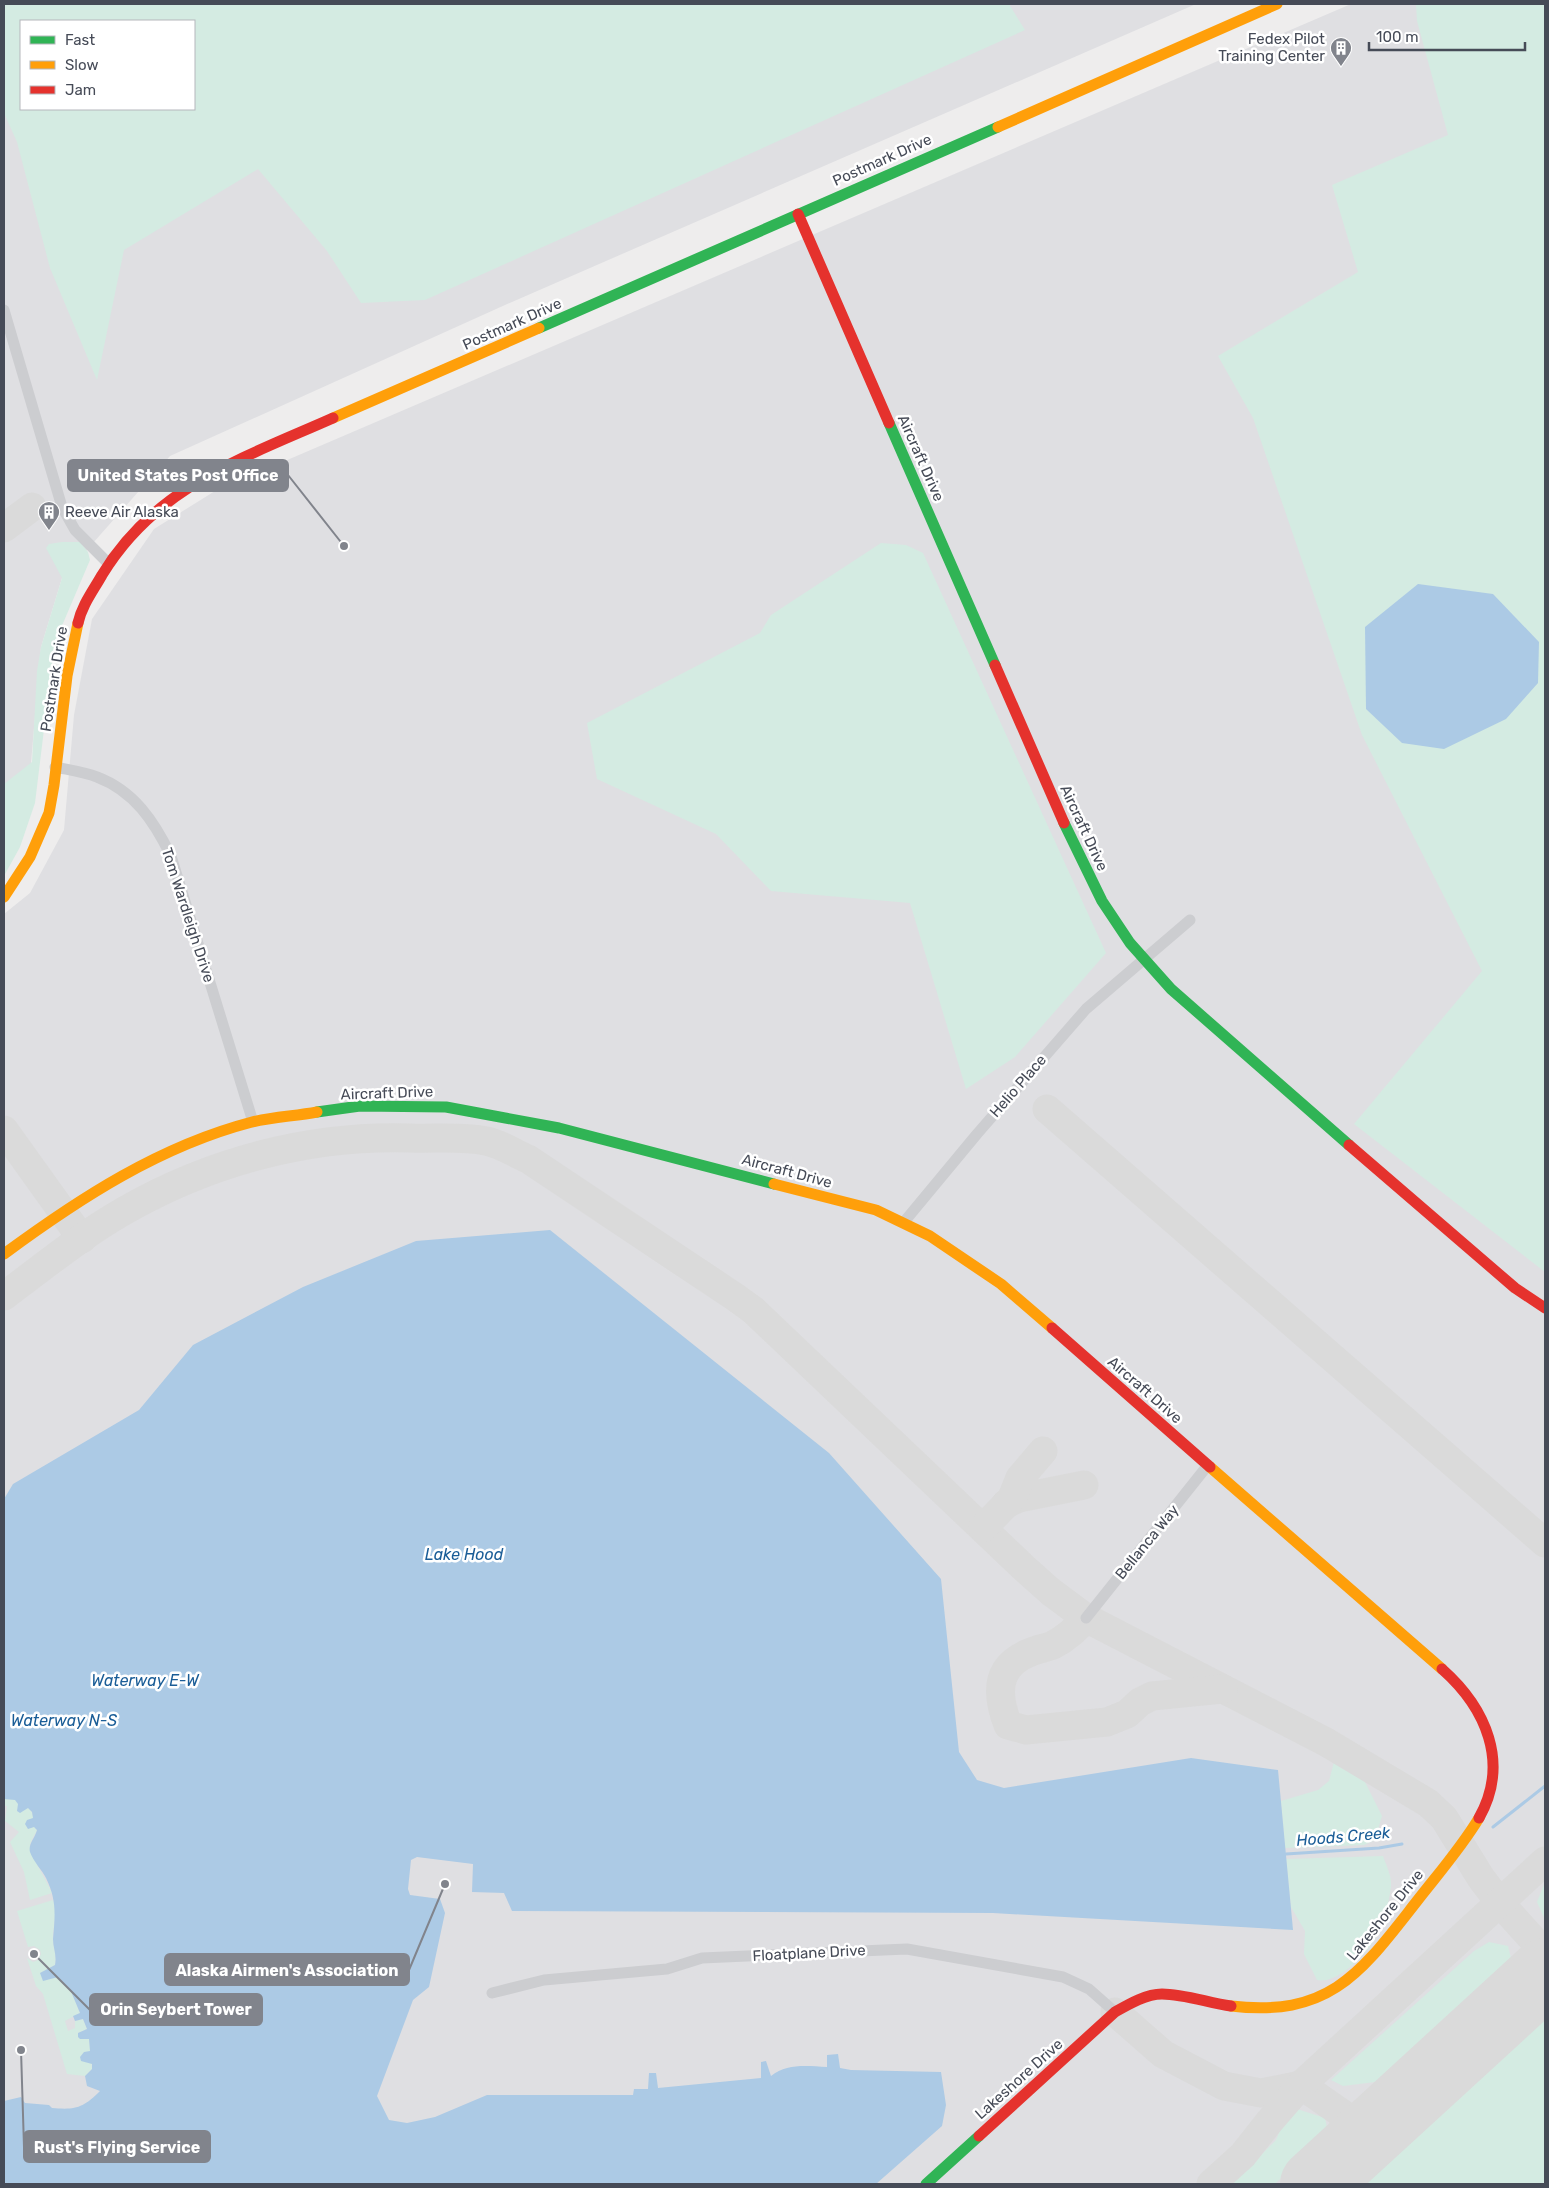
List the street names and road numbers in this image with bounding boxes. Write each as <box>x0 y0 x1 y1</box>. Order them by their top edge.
street label: Postmark Drive <box>830 130 934 190</box>
street label: Postmark Drive <box>460 294 564 354</box>
street label: Aircraft Drive <box>894 412 948 504</box>
street label: Postmark Drive <box>37 625 71 733</box>
street label: Aircraft Drive <box>1056 782 1112 874</box>
street label: Tom Wardleigh Drive <box>158 845 218 985</box>
street label: Helio Place <box>986 1051 1050 1121</box>
street label: Aircraft Drive <box>340 1082 434 1104</box>
street label: Aircraft Drive <box>740 1150 834 1192</box>
street label: Aircraft Drive <box>1104 1353 1186 1427</box>
street label: Bellanca Way <box>1111 1501 1183 1583</box>
street label: Lakeshore Drive <box>1343 1866 1427 1964</box>
street label: Floatplane Drive <box>752 1941 866 1965</box>
street label: Lakeshore Drive <box>972 2035 1066 2123</box>

